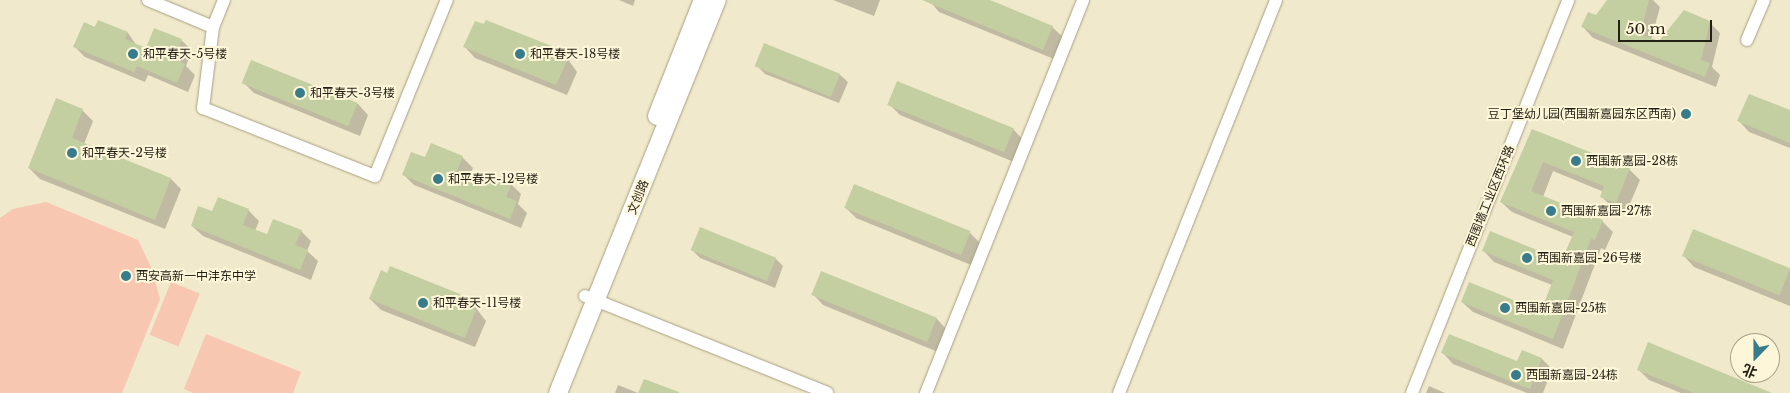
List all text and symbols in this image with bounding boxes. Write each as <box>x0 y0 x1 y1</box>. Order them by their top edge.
scale bar <box>1620 10 1714 42</box>
text: 50 m <box>1626 19 1666 38</box>
place label: 和平春天-5号楼 <box>143 47 227 61</box>
place label: 和平春天-18号楼 <box>530 47 620 61</box>
marker: 和平春天-5号楼 <box>127 48 139 60</box>
marker: 和平春天-18号楼 <box>514 48 526 60</box>
place label: 和平春天-3号楼 <box>310 86 395 100</box>
marker: 和平春天-3号楼 <box>294 87 306 99</box>
place label: 豆丁堡幼儿园(西围新嘉园东区西南) <box>1488 107 1676 121</box>
marker: 豆丁堡幼儿园(西围新嘉园东区西南) <box>1680 108 1692 120</box>
street label: 西围墙工业区西环路 <box>1463 143 1517 249</box>
place label: 和平春天-2号楼 <box>82 146 167 160</box>
marker: 和平春天-2号楼 <box>66 147 78 159</box>
place label: 西围新嘉园-28栋 <box>1586 154 1678 168</box>
marker: 西围新嘉园-28栋 <box>1570 155 1582 167</box>
place label: 和平春天-12号楼 <box>448 172 538 186</box>
marker: 和平春天-12号楼 <box>432 173 444 185</box>
street label: 文创路 <box>625 178 651 216</box>
place label: 西围新嘉园-27栋 <box>1561 204 1652 218</box>
marker: 西围新嘉园-27栋 <box>1545 205 1557 217</box>
place label: 西围新嘉园-26号楼 <box>1537 251 1642 265</box>
marker: 西围新嘉园-26号楼 <box>1521 252 1533 264</box>
place label: 西安高新一中沣东中学 <box>136 269 256 283</box>
marker: 西安高新一中沣东中学 <box>120 270 132 282</box>
place label: 和平春天-11号楼 <box>433 296 521 310</box>
marker: 和平春天-11号楼 <box>417 297 429 309</box>
place label: 西围新嘉园-25栋 <box>1515 301 1607 315</box>
marker: 西围新嘉园-25栋 <box>1499 302 1511 314</box>
north arrow <box>1730 333 1780 383</box>
text: 北 <box>1740 360 1760 382</box>
place label: 西围新嘉园-24栋 <box>1526 368 1618 382</box>
marker: 西围新嘉园-24栋 <box>1510 369 1522 381</box>

